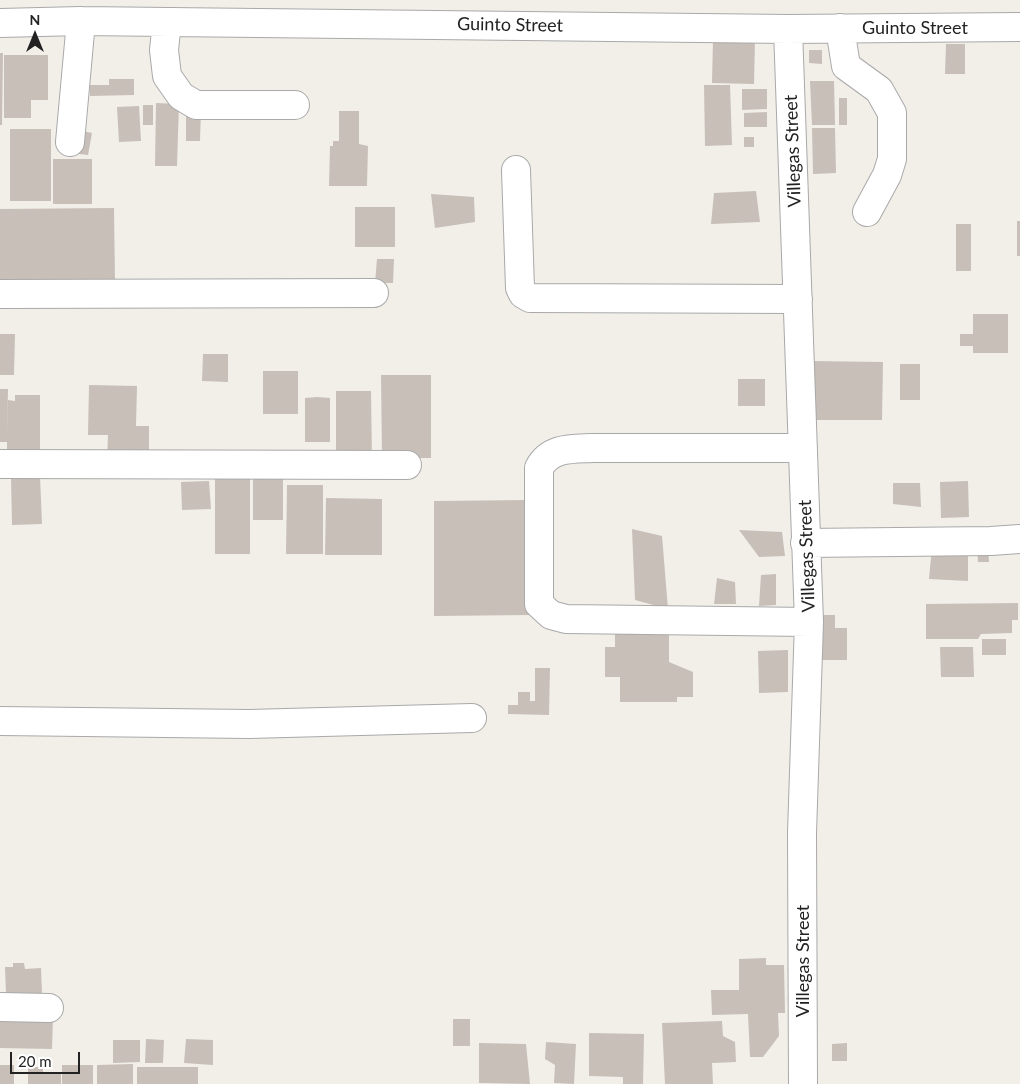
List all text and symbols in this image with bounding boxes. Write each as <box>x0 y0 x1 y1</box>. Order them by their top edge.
north arrow <box>10 10 60 60</box>
text: N <box>30 11 40 28</box>
street label: Guinto Street <box>457 13 563 37</box>
street label: Guinto Street <box>862 17 968 39</box>
street label: Villegas Street <box>780 94 806 208</box>
street label: Villegas Street <box>794 499 820 613</box>
street label: Villegas Street <box>792 905 814 1017</box>
scale bar <box>12 1042 82 1074</box>
text: 20 m <box>18 1052 52 1070</box>

